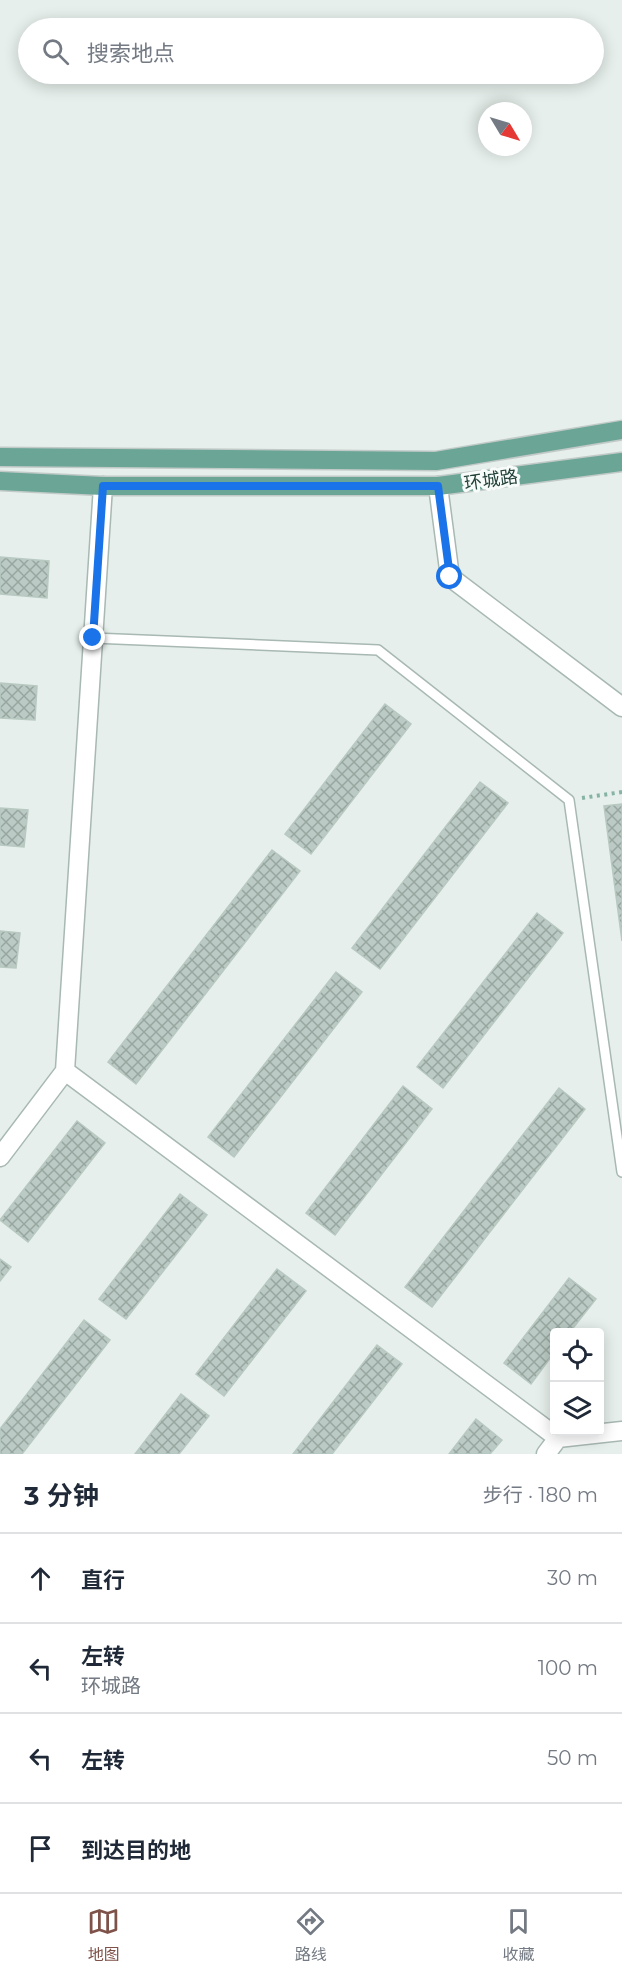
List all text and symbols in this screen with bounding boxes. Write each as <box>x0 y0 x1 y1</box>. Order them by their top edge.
search box <box>18 18 604 84</box>
icon: search <box>39 35 72 68</box>
text: 搜索地点 <box>87 40 175 67</box>
north arrow <box>478 102 532 156</box>
street label: 环城路 <box>463 465 519 495</box>
route start <box>436 563 462 589</box>
route end <box>79 624 105 650</box>
map controls <box>550 1328 604 1436</box>
button: locate <box>550 1328 604 1382</box>
button: layers <box>550 1382 604 1436</box>
text: 3 分钟 <box>24 1480 99 1512</box>
text: 步行 · 180 m <box>483 1483 598 1507</box>
icon: ahead <box>24 1562 57 1595</box>
text: 30 m <box>547 1566 598 1590</box>
text: 直行 <box>81 1567 125 1594</box>
text: 左转 <box>81 1643 125 1670</box>
icon: left <box>24 1652 57 1685</box>
text: 100 m <box>538 1656 598 1680</box>
text: 环城路 <box>81 1674 141 1698</box>
icon: left <box>24 1742 57 1775</box>
text: 50 m <box>547 1746 598 1770</box>
text: 左转 <box>81 1747 125 1774</box>
icon: arrive <box>24 1832 57 1865</box>
text: 到达目的地 <box>81 1837 191 1864</box>
tab: 地图 <box>87 1905 120 1965</box>
tab: 路线 <box>294 1905 327 1965</box>
tab: 收藏 <box>502 1905 535 1965</box>

